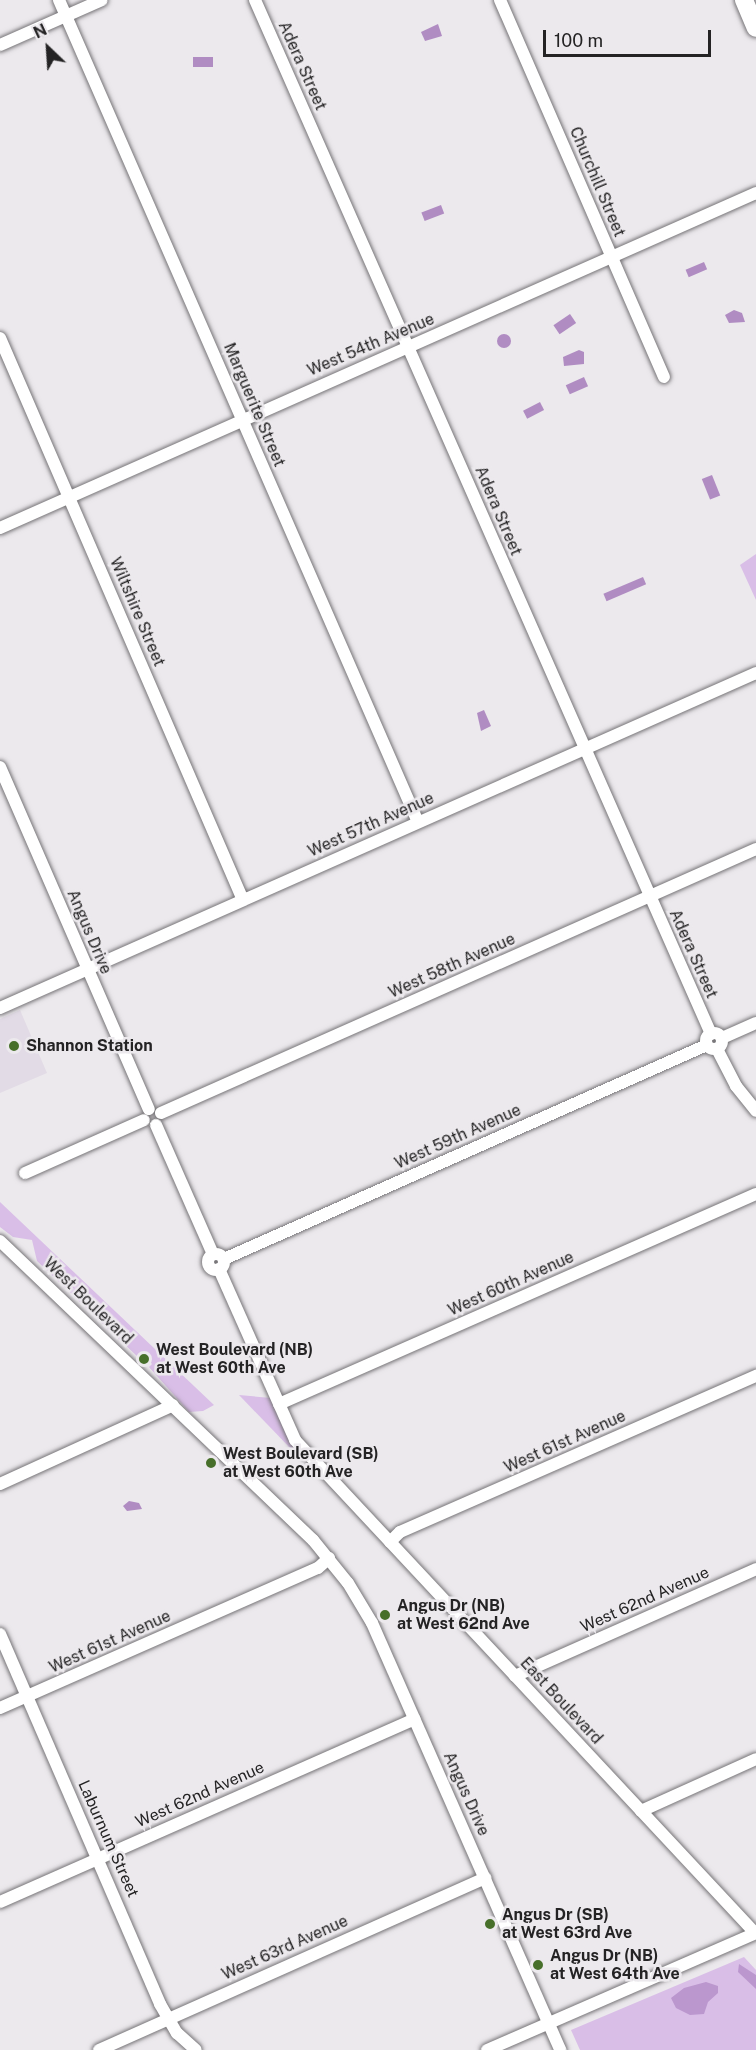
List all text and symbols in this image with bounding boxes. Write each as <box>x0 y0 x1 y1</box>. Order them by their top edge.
north arrow <box>18 18 78 78</box>
scale bar <box>546 18 714 56</box>
street label: Adera Street <box>274 19 330 113</box>
text: N <box>30 20 50 42</box>
text: 100 m <box>554 30 603 51</box>
street label: Churchill Street <box>565 124 629 240</box>
street label: West 54th Avenue <box>305 310 437 380</box>
street label: Marguerite Street <box>219 340 289 470</box>
street label: Adera Street <box>471 463 525 559</box>
street label: Wiltshire Street <box>105 554 169 670</box>
street label: West 57th Avenue <box>305 789 437 861</box>
street label: Angus Drive <box>63 887 115 977</box>
street label: Adera Street <box>665 907 721 1001</box>
street label: West 58th Avenue <box>386 929 518 1003</box>
place label: Shannon Station <box>26 1036 153 1056</box>
marker: Shannon Station <box>7 1039 21 1053</box>
street label: West 59th Avenue <box>392 1101 524 1173</box>
street label: West 60th Avenue <box>445 1248 577 1320</box>
street label: West Boulevard <box>39 1254 137 1348</box>
place label: West Boulevard (NB) at West 60th Ave <box>156 1340 313 1378</box>
marker: West Boulevard (NB) at West 60th Ave <box>137 1352 151 1366</box>
street label: West 61st Avenue <box>501 1407 629 1477</box>
place label: West Boulevard (SB) at West 60th Ave <box>223 1444 379 1482</box>
marker: West Boulevard (SB) at West 60th Ave <box>204 1456 218 1470</box>
street label: West 62nd Avenue <box>578 1563 712 1637</box>
place label: Angus Dr (NB) at West 62nd Ave <box>397 1596 530 1634</box>
street label: West 61st Avenue <box>46 1607 174 1677</box>
marker: Angus Dr (NB) at West 62nd Ave <box>378 1608 392 1622</box>
street label: East Boulevard <box>516 1654 606 1748</box>
street label: Angus Drive <box>439 1749 493 1839</box>
street label: West 62nd Avenue <box>133 1758 267 1832</box>
street label: Laburnum Street <box>74 1778 142 1900</box>
place label: Angus Dr (SB) at West 63rd Ave <box>502 1905 632 1943</box>
street label: West 63rd Avenue <box>219 1912 351 1984</box>
marker: Angus Dr (SB) at West 63rd Ave <box>483 1917 497 1931</box>
place label: Angus Dr (NB) at West 64th Ave <box>550 1946 680 1984</box>
marker: Angus Dr (NB) at West 64th Ave <box>531 1958 545 1972</box>

